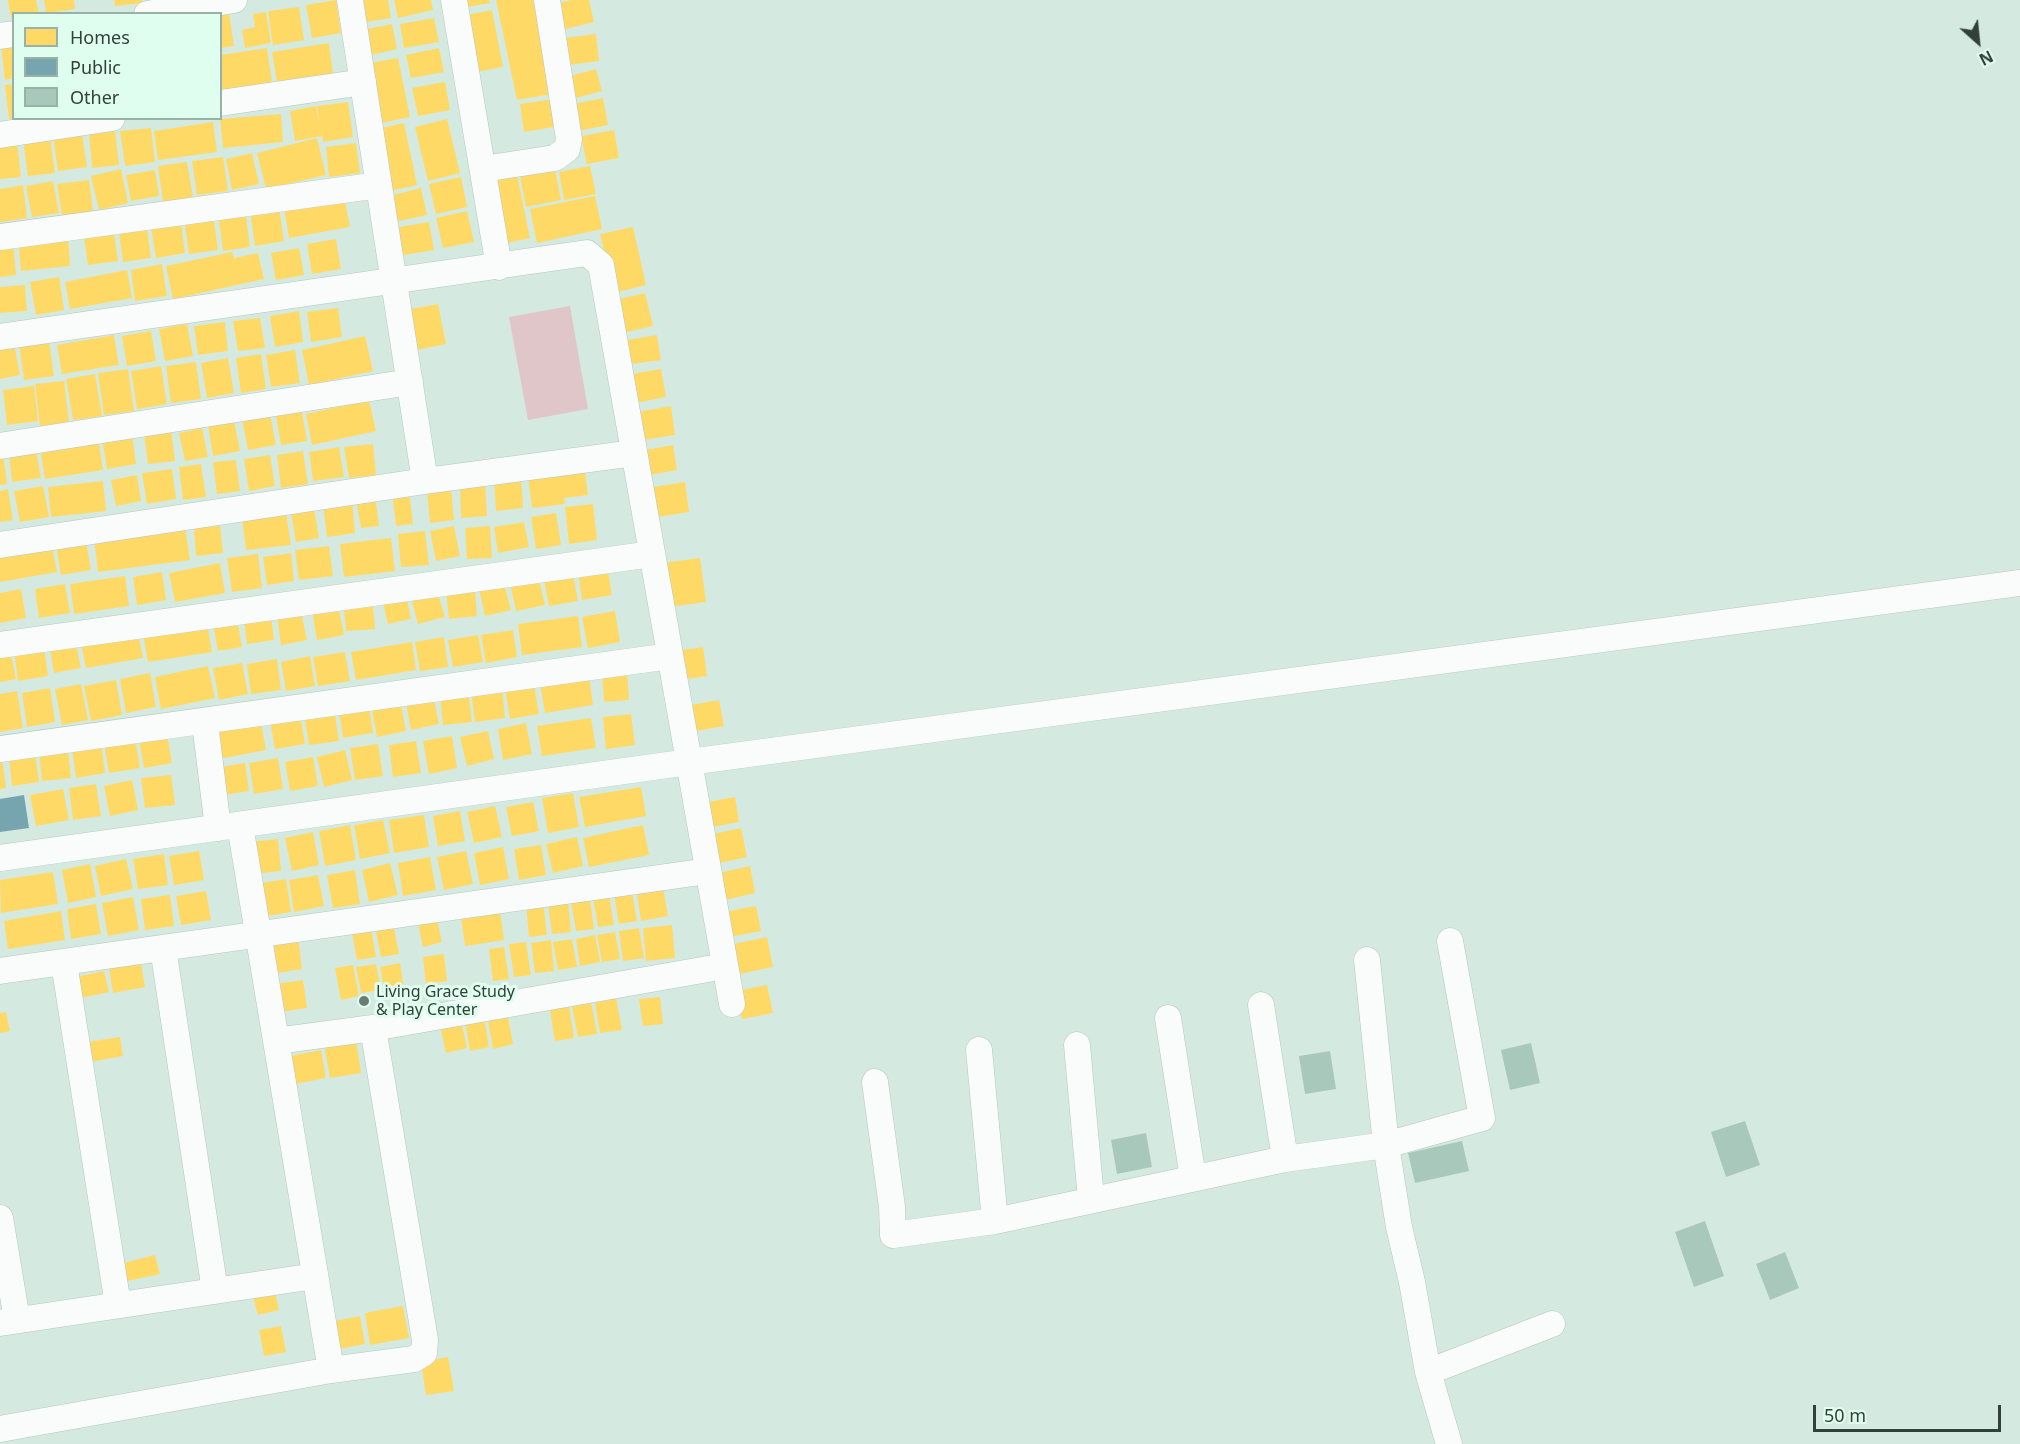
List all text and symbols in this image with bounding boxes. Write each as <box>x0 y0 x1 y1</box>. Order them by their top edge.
legend <box>12 12 222 120</box>
north arrow <box>1948 12 2008 72</box>
text: Homes <box>70 25 130 49</box>
text: N <box>1975 45 1997 71</box>
text: Public <box>70 55 121 79</box>
text: Other <box>70 85 119 109</box>
place label: Living Grace Study & Play Center <box>376 982 515 1020</box>
marker: Living Grace Study & Play Center <box>357 994 371 1008</box>
scale bar <box>1816 1393 2004 1431</box>
text: 50 m <box>1824 1403 1866 1427</box>

